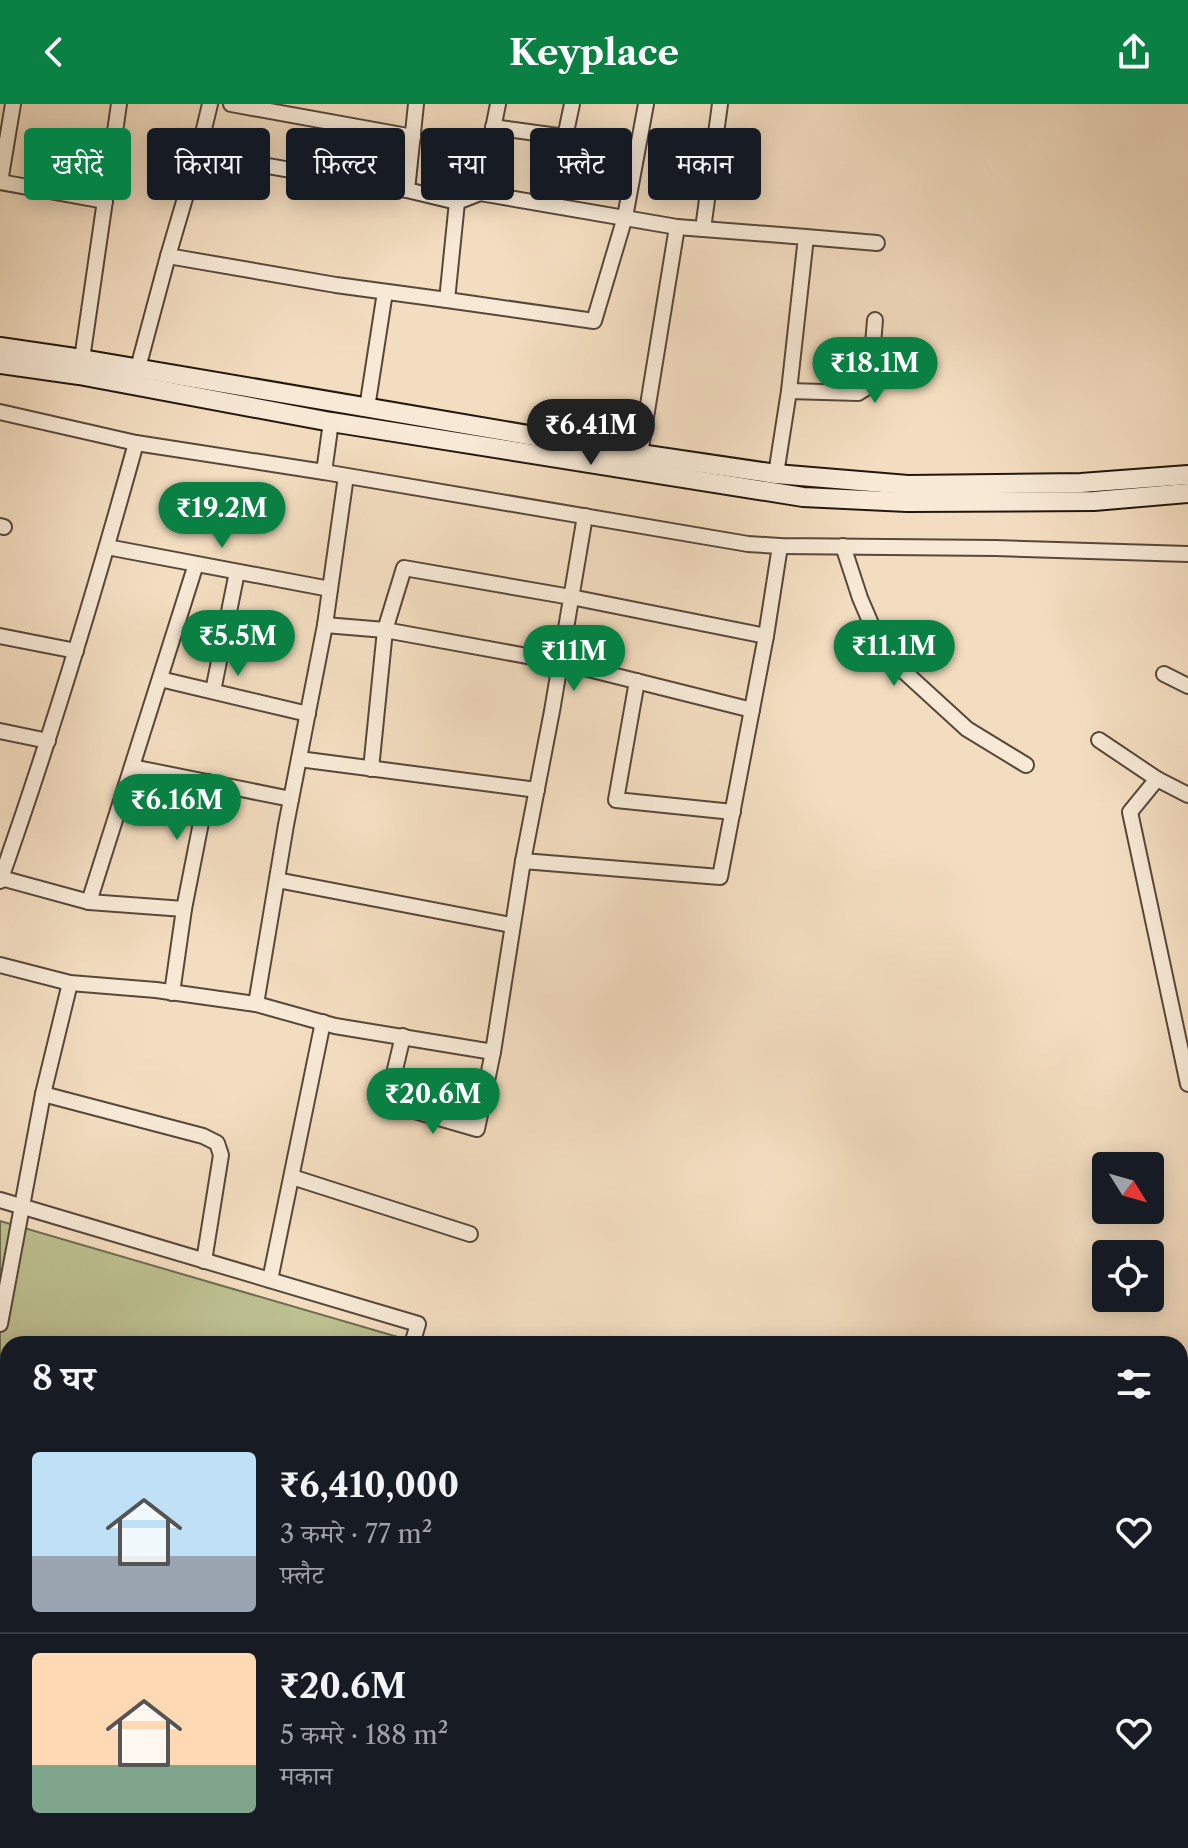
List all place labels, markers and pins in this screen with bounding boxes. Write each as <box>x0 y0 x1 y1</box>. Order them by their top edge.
pin: ₹18.1M <box>810 337 940 405</box>
pin: ₹6.41M <box>526 399 656 467</box>
pin: ₹19.2M <box>157 482 287 550</box>
pin: ₹5.5M <box>182 610 294 678</box>
pin: ₹11.1M <box>829 620 959 688</box>
pin: ₹11M <box>527 625 621 693</box>
pin: ₹6.16M <box>112 774 242 842</box>
pin: ₹20.6M <box>368 1068 498 1136</box>

